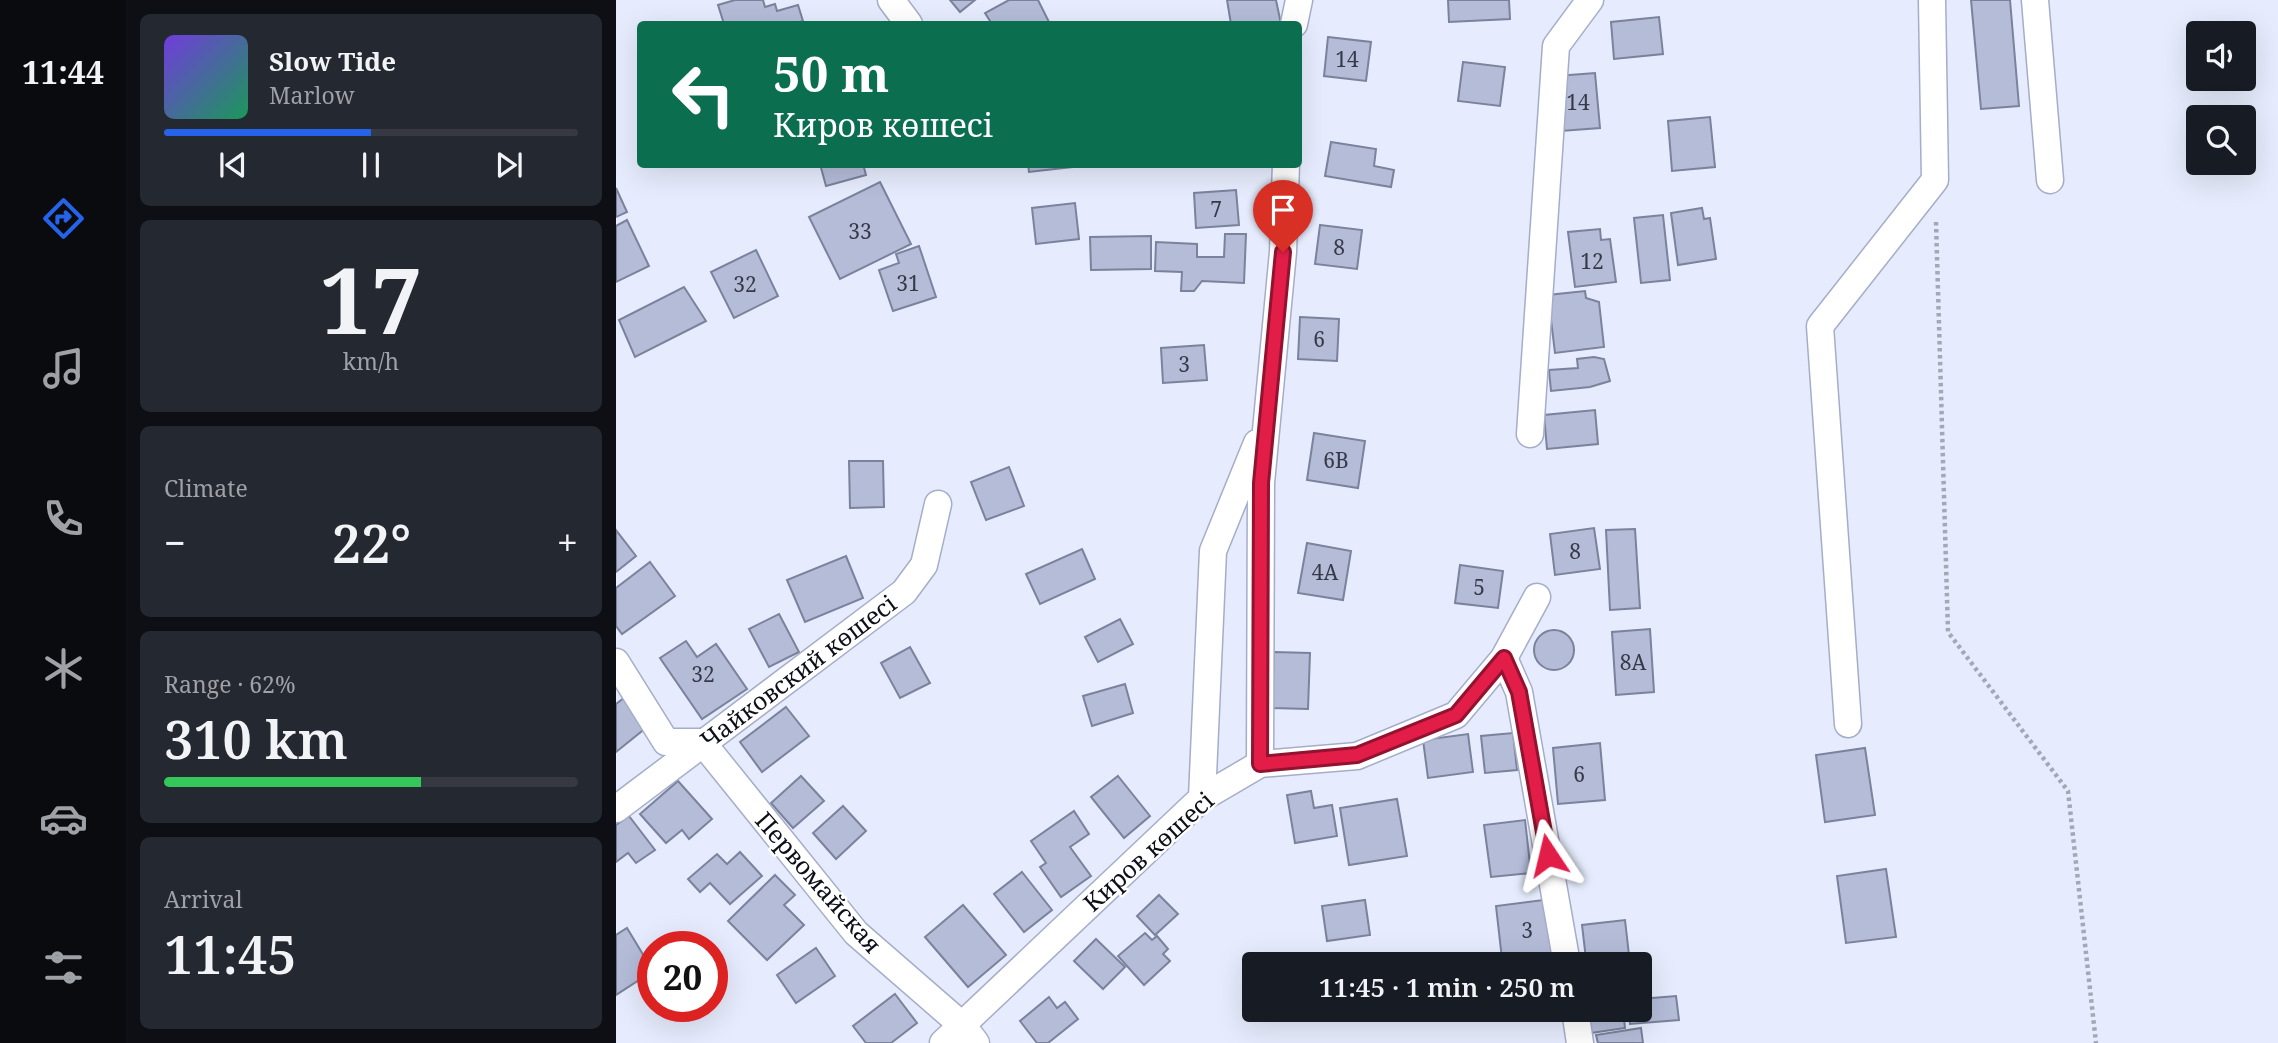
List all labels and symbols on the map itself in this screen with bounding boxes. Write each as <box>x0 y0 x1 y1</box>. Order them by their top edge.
house number: 14 <box>1335 45 1359 73</box>
house number: 14 <box>1566 88 1590 116</box>
pin <box>1253 180 1313 252</box>
house number: 7 <box>1210 195 1222 223</box>
house number: 33 <box>848 217 872 245</box>
house number: 8 <box>1333 233 1345 261</box>
house number: 12 <box>1580 247 1604 275</box>
house number: 31 <box>896 269 920 297</box>
house number: 32 <box>733 270 757 298</box>
house number: 6 <box>1313 325 1325 353</box>
house number: 3 <box>1178 350 1190 378</box>
house number: 6B <box>1323 446 1349 474</box>
house number: 8 <box>1569 537 1581 565</box>
house number: 4A <box>1312 558 1338 586</box>
house number: 5 <box>1473 573 1485 601</box>
street label: Чайковский көшесі <box>693 586 903 756</box>
house number: 8A <box>1620 648 1646 676</box>
house number: 32 <box>691 660 715 688</box>
house number: 6 <box>1573 760 1585 788</box>
street label: Киров көшесі <box>1076 783 1220 919</box>
street label: Первомайская <box>748 804 890 960</box>
position arrow <box>1511 818 1585 892</box>
house number: 3 <box>1521 916 1533 944</box>
speed limit sign: 20 <box>637 931 728 1022</box>

